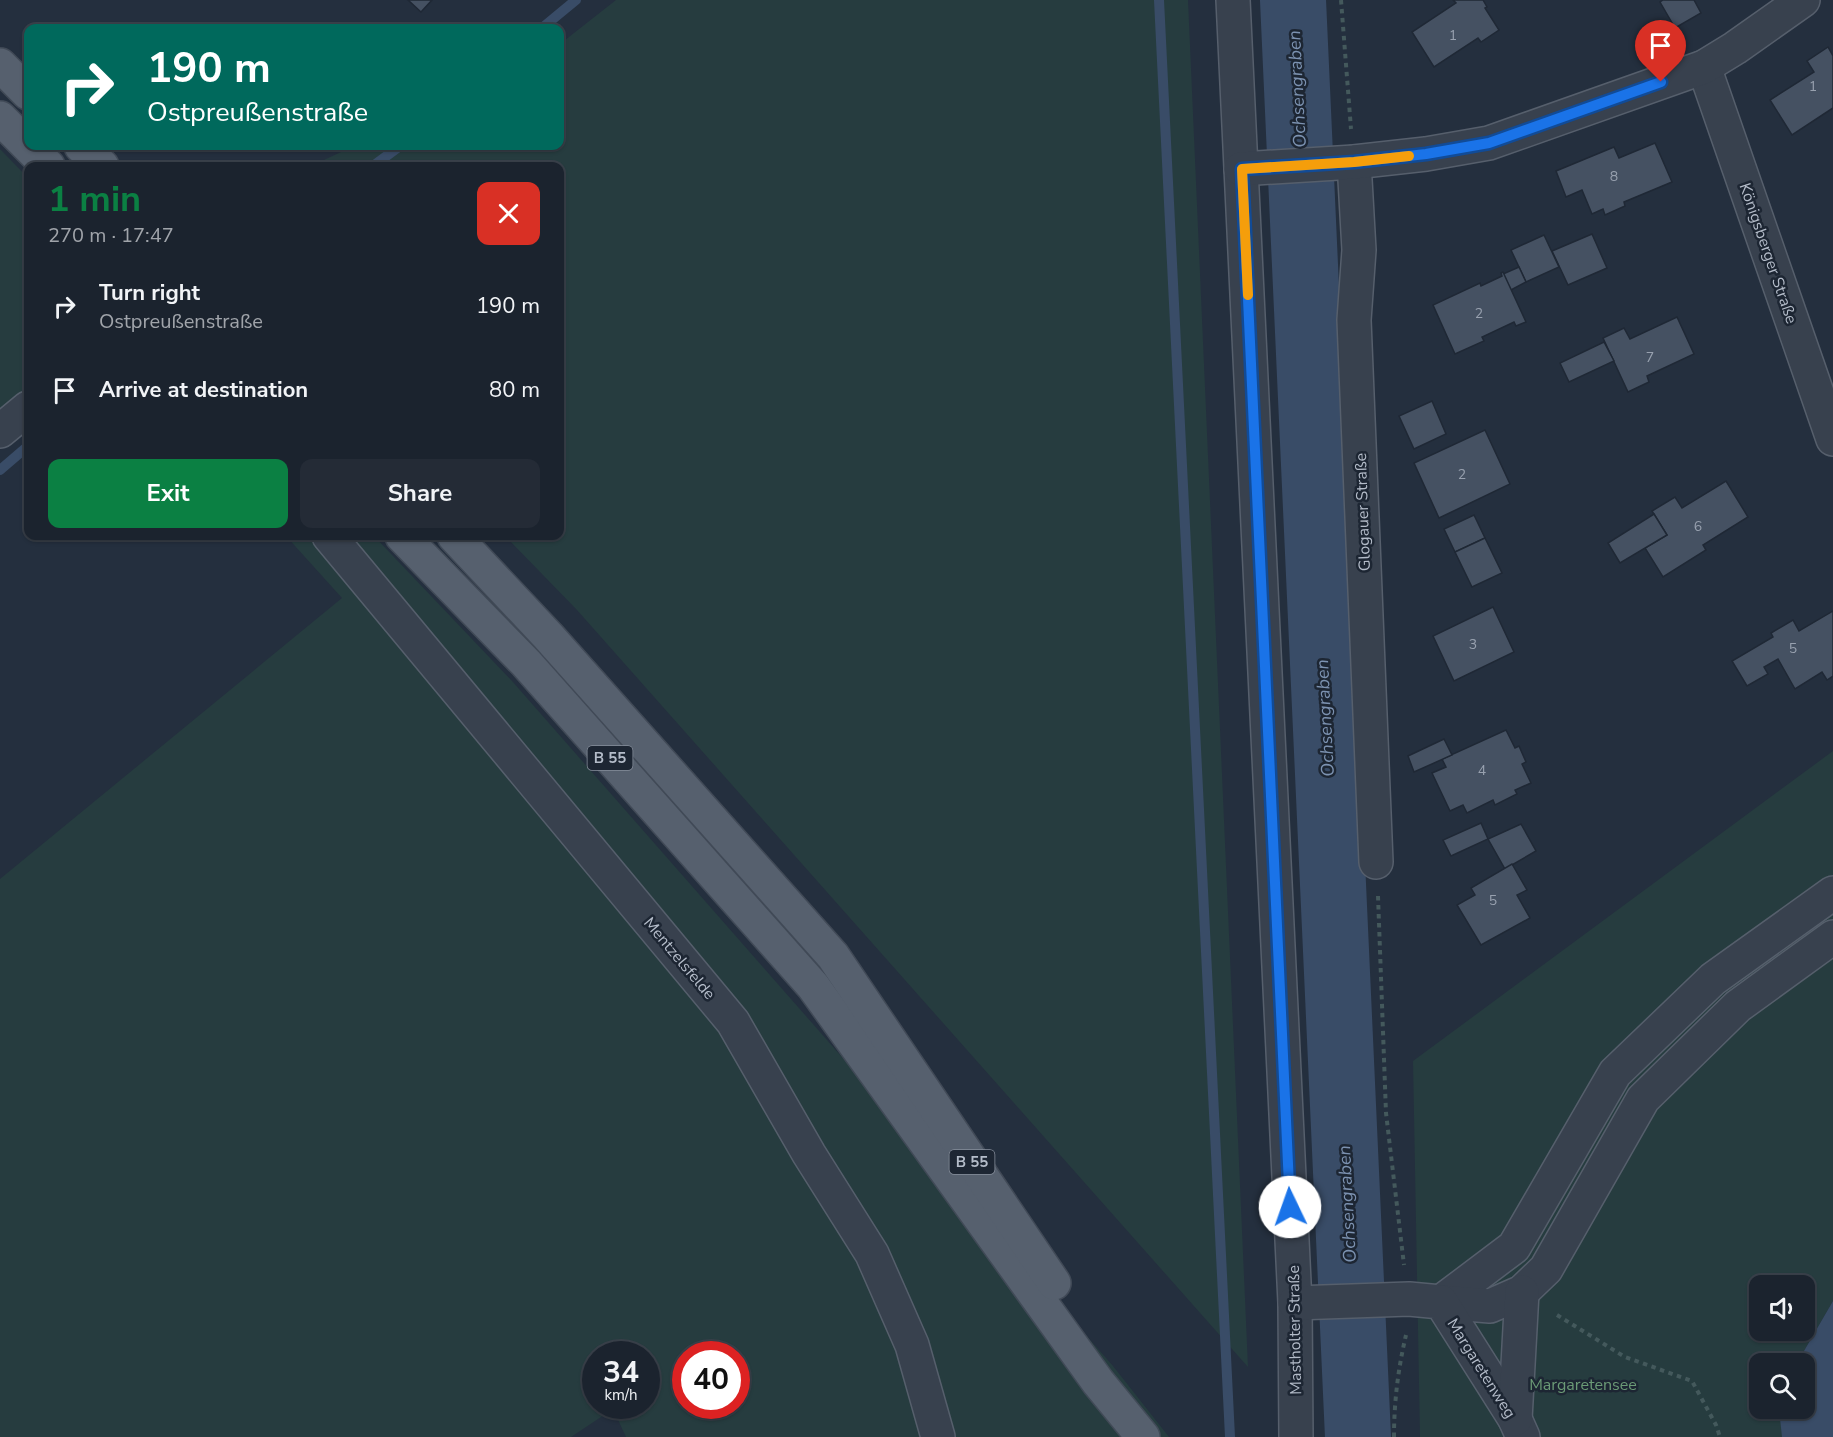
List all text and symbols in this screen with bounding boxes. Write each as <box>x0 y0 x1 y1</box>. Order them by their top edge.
pin <box>1635 20 1686 82</box>
house number: 1 <box>1449 26 1457 45</box>
icon: arrive <box>1644 29 1677 62</box>
water label: Ochsengraben <box>1282 30 1312 148</box>
text: 190 m <box>147 40 271 97</box>
icon: right <box>48 48 126 126</box>
house number: 1 <box>1809 77 1817 96</box>
text: Ostpreußenstraße <box>147 94 368 131</box>
house number: 8 <box>1610 167 1618 186</box>
text: 1 min <box>48 175 141 224</box>
street label: Königsberger Straße <box>1734 180 1802 327</box>
button: close <box>477 182 540 245</box>
text: 270 m · 17:47 <box>48 222 174 249</box>
text: Turn right <box>99 278 200 308</box>
icon: right <box>48 290 81 323</box>
text: 190 m <box>476 291 540 321</box>
house number: 2 <box>1475 304 1483 323</box>
text: Ostpreußenstraße <box>99 308 263 335</box>
house number: 7 <box>1646 348 1654 367</box>
icon: arrive <box>48 374 81 407</box>
text: Arrive at destination <box>99 375 308 405</box>
text: 80 m <box>489 375 540 405</box>
street label: Glogauer Straße <box>1350 452 1376 571</box>
button: Exit <box>48 459 288 528</box>
button: Share <box>300 459 540 528</box>
house number: 2 <box>1458 465 1466 484</box>
house number: 6 <box>1694 517 1702 536</box>
house number: 3 <box>1469 635 1477 654</box>
house number: 5 <box>1789 639 1797 658</box>
water label: Ochsengraben <box>1310 659 1340 777</box>
road number: B 55 <box>588 746 632 770</box>
house number: 4 <box>1478 761 1486 780</box>
house number: 5 <box>1489 891 1497 910</box>
street label: Mentzelsfelde <box>638 913 720 1004</box>
water label: Ochsengraben <box>1332 1145 1362 1263</box>
road number: B 55 <box>950 1150 994 1174</box>
position arrow <box>1258 1175 1322 1239</box>
street label: Mastholter Straße <box>1283 1265 1307 1395</box>
map controls <box>1749 1275 1815 1419</box>
button: sound <box>1749 1275 1815 1341</box>
street label: Margaretenweg <box>1442 1314 1521 1423</box>
speed limit sign: 40 <box>672 1341 750 1419</box>
text: 34 <box>603 1352 639 1393</box>
button: search <box>1749 1353 1815 1419</box>
park label: Margaretensee <box>1529 1374 1637 1396</box>
text: km/h <box>604 1385 638 1405</box>

